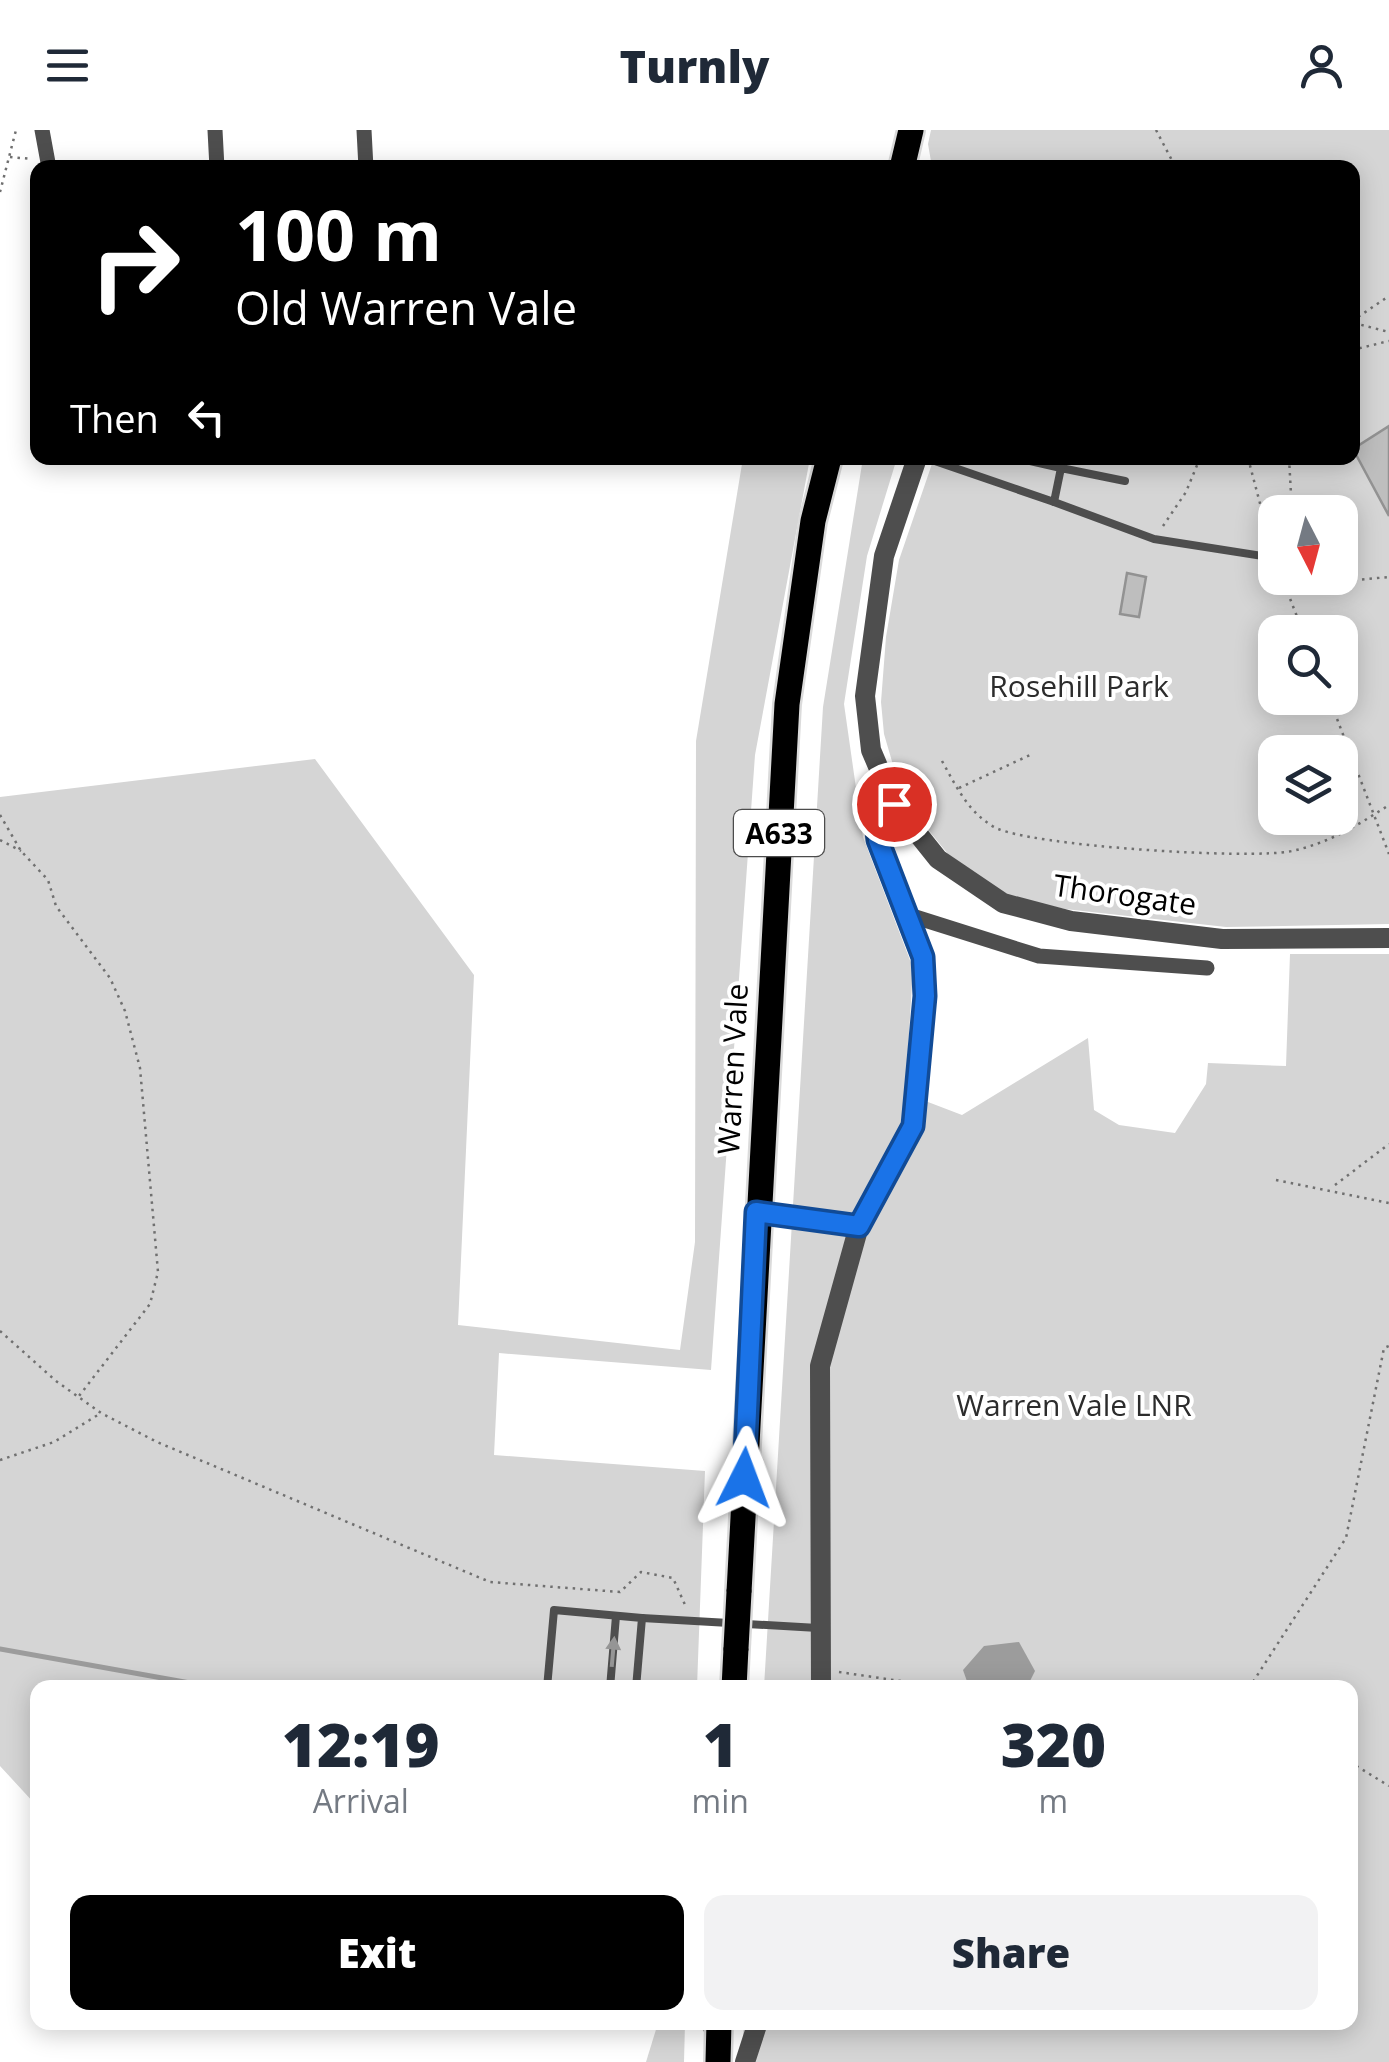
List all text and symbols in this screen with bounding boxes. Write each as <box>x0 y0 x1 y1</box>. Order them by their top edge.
text: Turnly <box>620 35 770 96</box>
icon: menu <box>40 38 95 93</box>
icon: person <box>1294 38 1349 93</box>
text: 100 m <box>235 186 442 282</box>
icon: right <box>70 200 200 330</box>
text: Old Warren Vale <box>235 277 577 338</box>
icon: left <box>179 390 234 445</box>
text: Then <box>70 392 159 444</box>
north arrow <box>1258 495 1358 595</box>
map controls <box>1258 495 1358 835</box>
button: search <box>1258 615 1358 715</box>
park label: Rosehill Park <box>989 665 1169 706</box>
button: layers <box>1258 735 1358 835</box>
pin <box>852 762 937 847</box>
icon: arrive <box>867 777 922 832</box>
road number: A633 <box>734 810 824 856</box>
street label: Thorogate <box>1051 864 1199 924</box>
street label: Warren Vale <box>707 983 757 1155</box>
park label: Warren Vale LNR <box>956 1384 1192 1425</box>
position arrow <box>692 1426 796 1530</box>
one-way arrow <box>606 1635 622 1667</box>
text: 12:19 <box>282 1703 440 1785</box>
text: 1 <box>703 1703 738 1785</box>
text: 320 <box>1001 1703 1106 1785</box>
text: Arrival <box>313 1779 409 1822</box>
text: min <box>692 1779 749 1822</box>
text: m <box>1039 1779 1068 1822</box>
button: Exit <box>70 1895 684 2010</box>
button: Share <box>704 1895 1318 2010</box>

